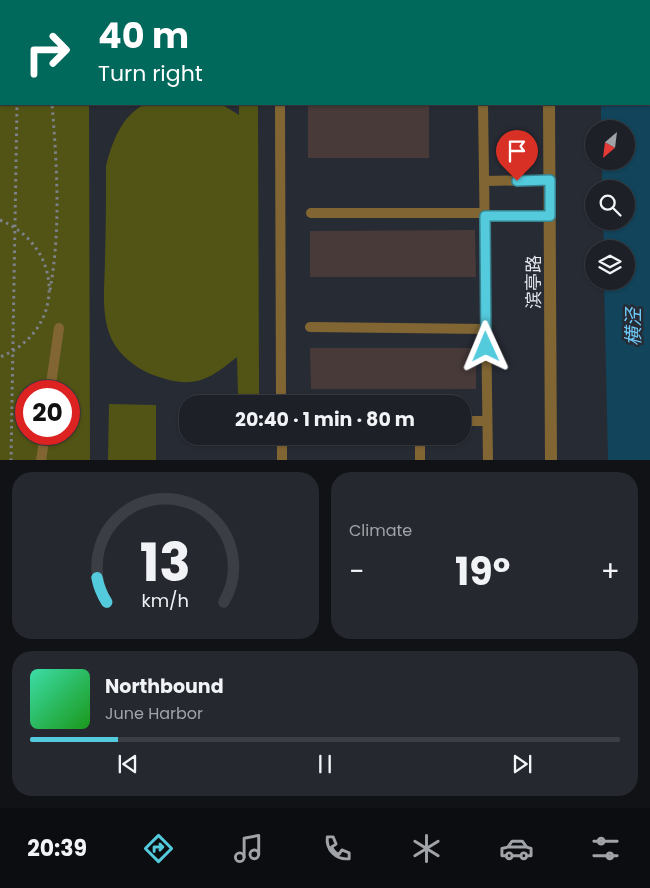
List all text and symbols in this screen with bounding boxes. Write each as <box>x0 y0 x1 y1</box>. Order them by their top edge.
text: 40 m <box>98 11 189 60</box>
icon: right <box>15 20 80 85</box>
text: Turn right <box>98 58 203 89</box>
north arrow <box>585 120 635 170</box>
map controls <box>585 120 635 290</box>
pin <box>496 130 538 181</box>
icon: arrive <box>503 137 531 165</box>
button: search <box>585 180 635 230</box>
button: layers <box>585 240 635 290</box>
street label: 滨亭路 <box>521 255 546 309</box>
water label: 横泾 <box>620 306 647 346</box>
position arrow <box>459 320 511 372</box>
speed limit sign: 20 <box>15 380 80 445</box>
text: 20:40 · 1 min · 80 m <box>235 406 415 433</box>
text: Climate <box>349 519 412 542</box>
text: 13 <box>140 526 191 599</box>
text: 19° <box>455 545 510 598</box>
text: − <box>349 552 364 591</box>
text: + <box>601 552 620 591</box>
text: km/h <box>142 588 189 613</box>
text: Northbound <box>105 673 224 700</box>
text: June Harbor <box>105 702 203 725</box>
icon: previous <box>114 750 142 778</box>
icon: pause <box>311 750 339 778</box>
icon: next <box>508 750 536 778</box>
icon: directions <box>141 831 176 866</box>
icon: music <box>231 831 266 866</box>
icon: phone <box>320 831 355 866</box>
icon: climate <box>409 831 444 866</box>
icon: car <box>499 831 534 866</box>
icon: filters <box>588 831 623 866</box>
text: 20:39 <box>27 833 87 864</box>

